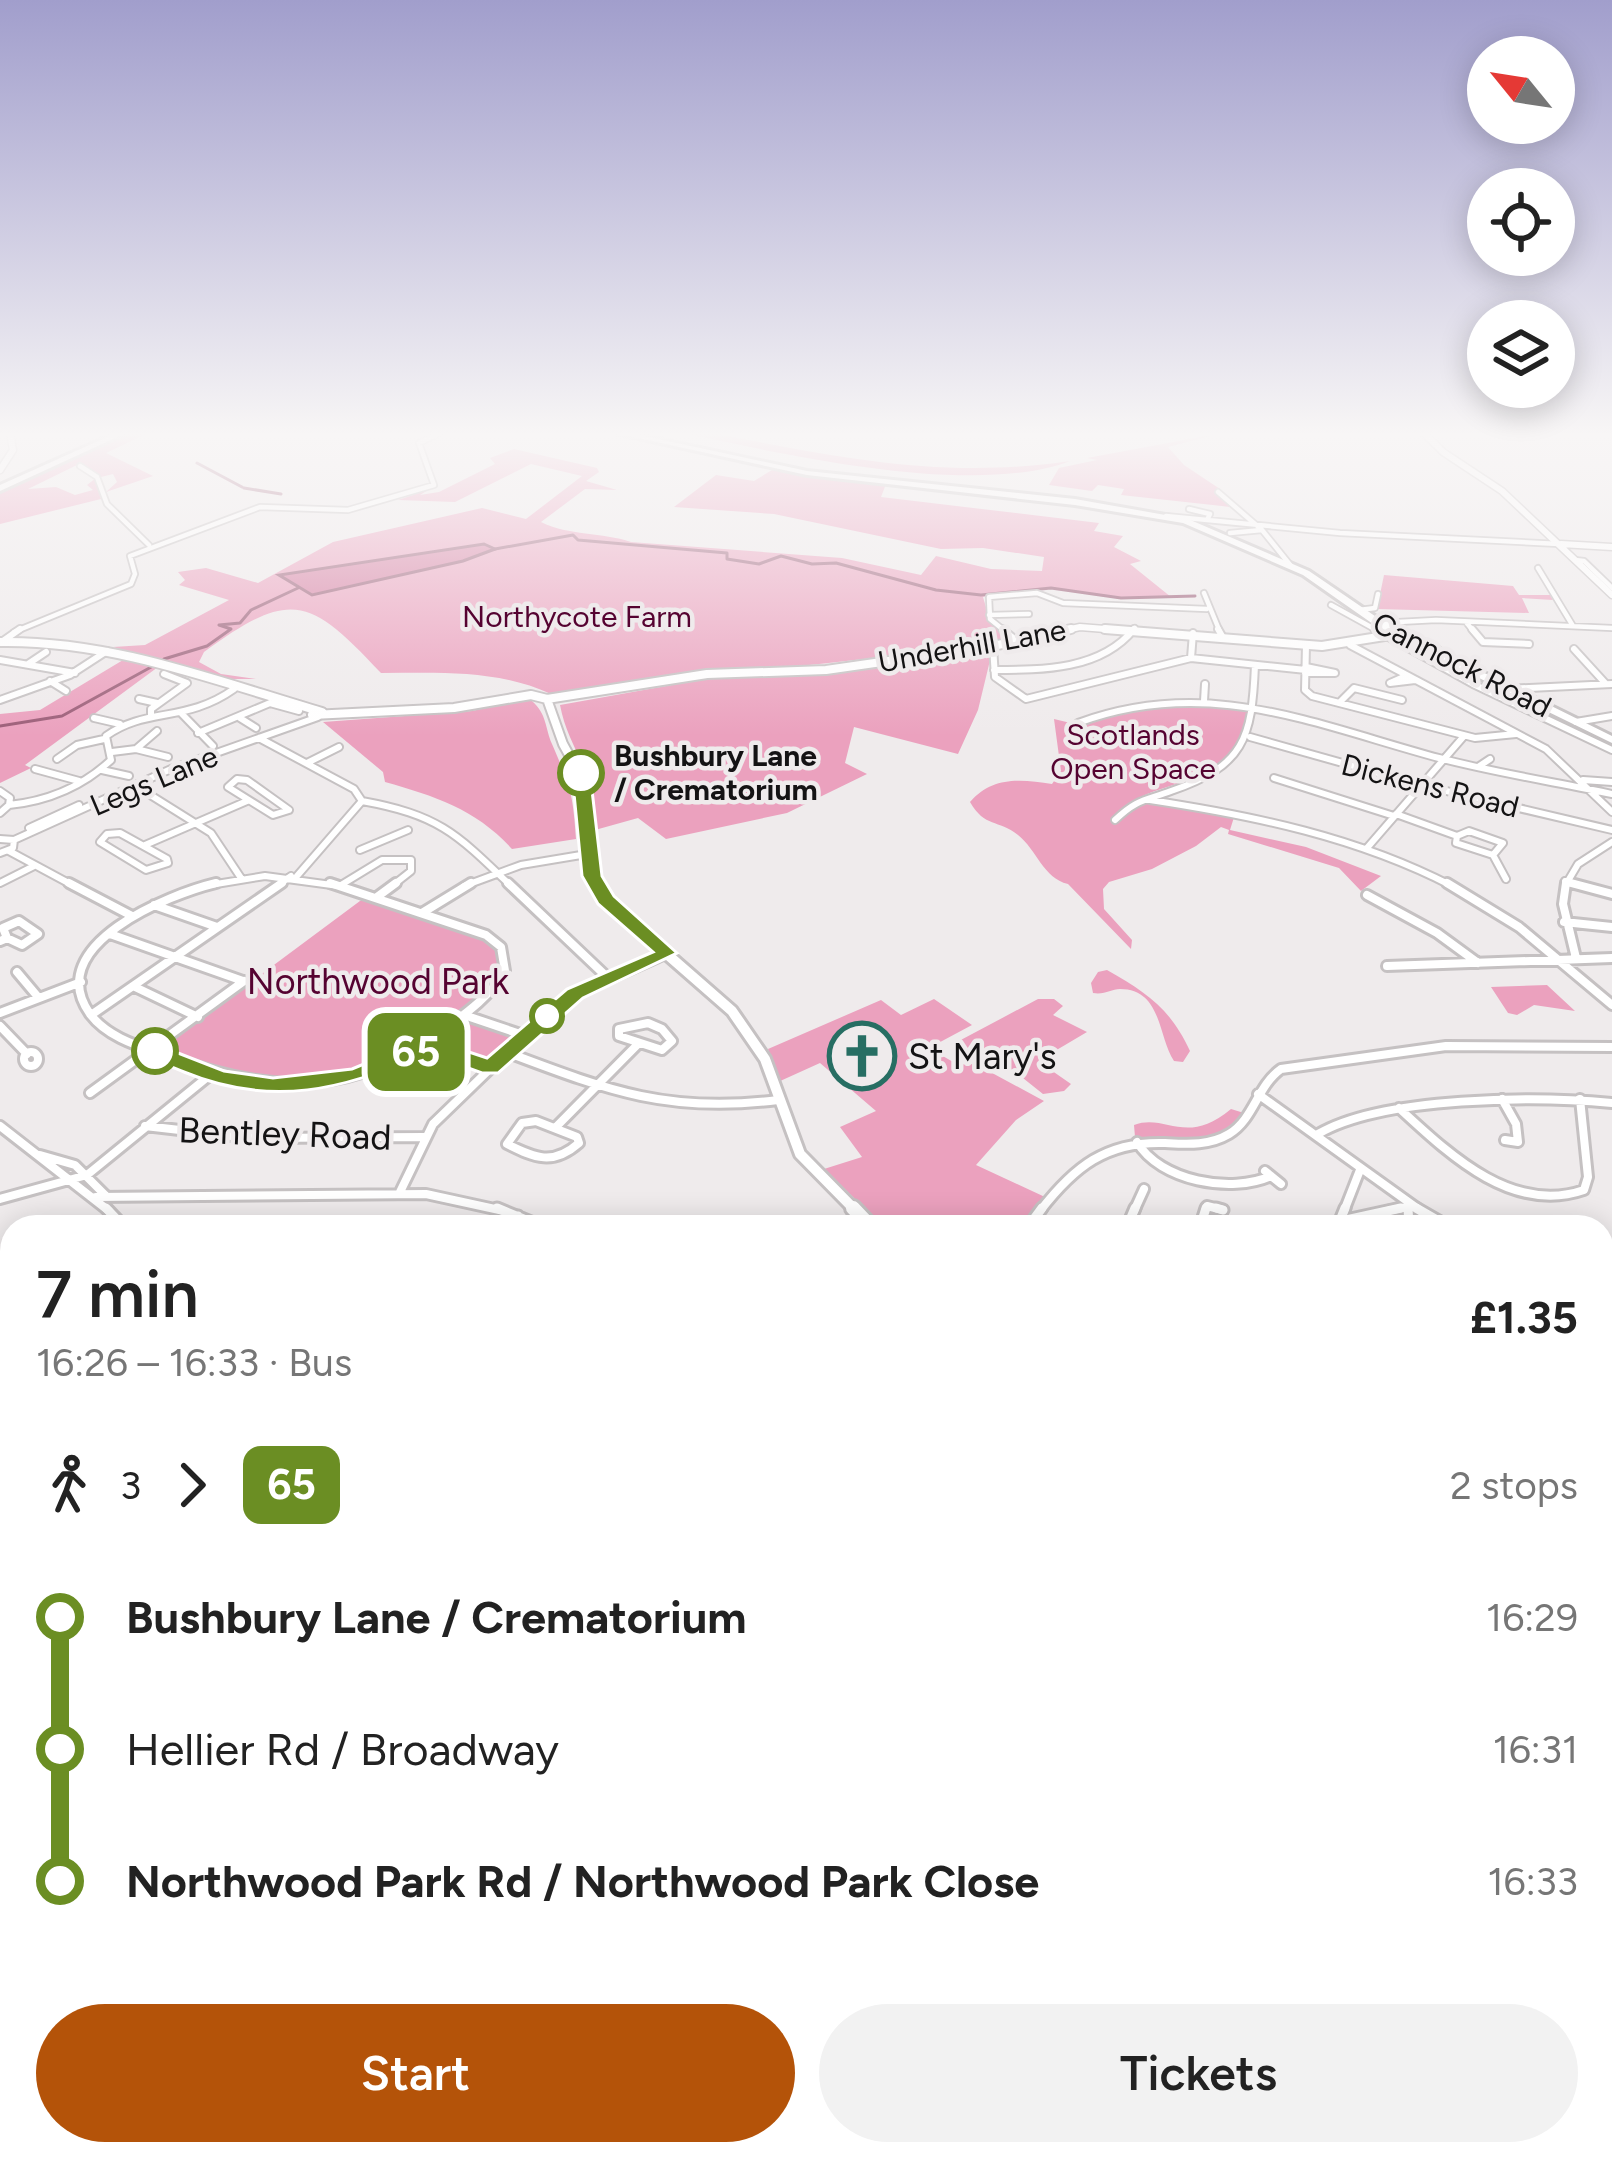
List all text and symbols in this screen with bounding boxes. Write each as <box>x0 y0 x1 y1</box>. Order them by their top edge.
north arrow <box>1467 36 1575 144</box>
map controls <box>1467 36 1575 408</box>
button: locate <box>1467 168 1575 276</box>
button: layers <box>1467 300 1575 408</box>
park label: Northycote Farm <box>462 598 692 635</box>
street label: Cannock Road <box>1367 604 1558 725</box>
street label: Underhill Lane <box>875 611 1069 680</box>
park label: Scotlands Open Space <box>1050 716 1216 787</box>
street label: Legs Lane <box>84 737 223 824</box>
place label: Bushbury Lane / Crematorium <box>614 737 818 808</box>
street label: Dickens Road <box>1338 746 1523 825</box>
marker: Bushbury Lane / Crematorium <box>559 751 603 795</box>
park label: Northwood Park <box>247 960 510 1003</box>
unlabelled marker <box>531 1000 563 1032</box>
line badge: 65 <box>362 1013 470 1091</box>
church icon: St Mary's <box>827 1021 897 1091</box>
text: 65 <box>392 1026 440 1077</box>
unlabelled marker <box>133 1029 177 1073</box>
place label: St Mary's <box>908 1035 1057 1078</box>
street label: Bentley Road <box>178 1108 392 1159</box>
text: 7 min <box>36 1254 199 1334</box>
text: £1.35 <box>1470 1290 1578 1344</box>
text: 16:26 – 16:33 · Bus <box>36 1339 352 1386</box>
icon: walk <box>36 1452 102 1518</box>
icon: forward <box>159 1452 225 1518</box>
text: 65 <box>267 1459 316 1510</box>
text: 3 <box>120 1462 141 1509</box>
text: 2 stops <box>1450 1462 1578 1509</box>
text: Bushbury Lane / Crematorium <box>126 1590 747 1644</box>
text: 16:29 <box>1486 1594 1578 1641</box>
text: Hellier Rd / Broadway <box>126 1722 559 1776</box>
text: 16:31 <box>1493 1726 1578 1773</box>
text: Northwood Park Rd / Northwood Park Close <box>126 1854 1039 1908</box>
text: 16:33 <box>1488 1858 1578 1905</box>
button: Start <box>36 2004 795 2142</box>
button: Tickets <box>819 2004 1578 2142</box>

